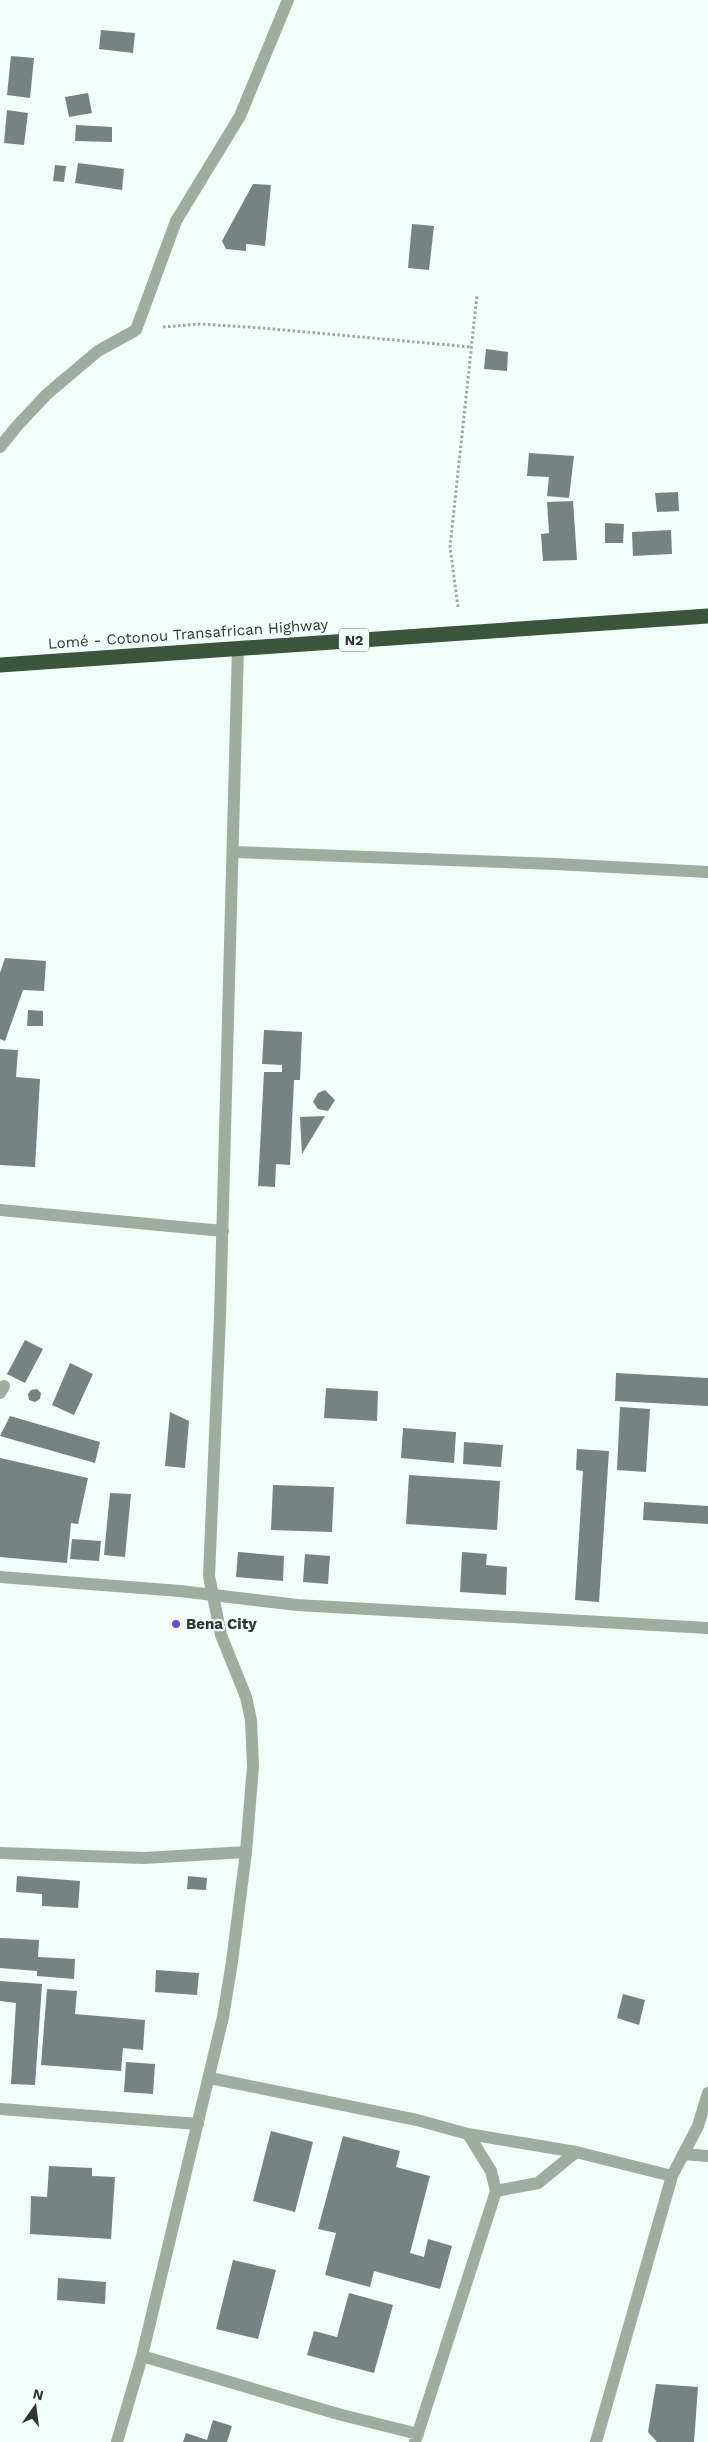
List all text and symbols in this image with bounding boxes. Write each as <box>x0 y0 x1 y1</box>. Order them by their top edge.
street label: Lomé - Cotonou Transafrican Highway <box>47 615 329 653</box>
road number: N2 <box>339 628 369 652</box>
place label: Bena City <box>186 1615 257 1633</box>
marker: Bena City <box>170 1618 182 1630</box>
north arrow <box>10 2382 60 2432</box>
text: N <box>31 2385 45 2403</box>

